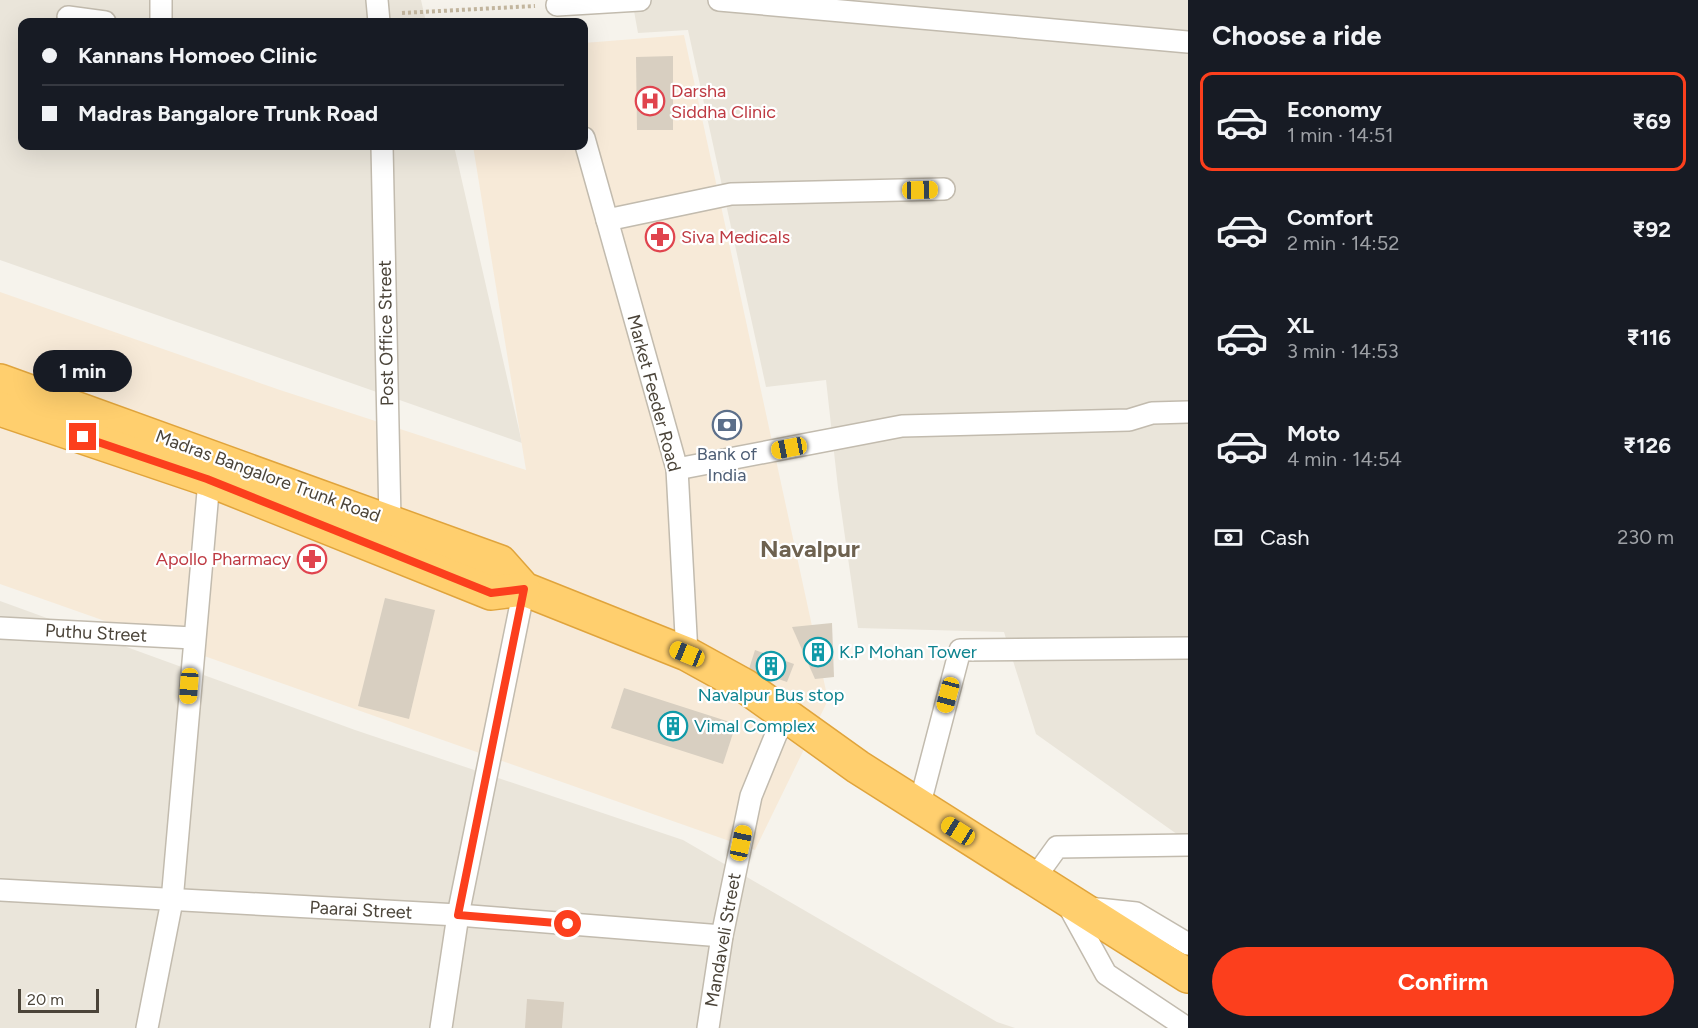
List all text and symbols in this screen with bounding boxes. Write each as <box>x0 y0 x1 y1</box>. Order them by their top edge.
text: Choose a ride <box>1212 19 1381 52</box>
text: Kannans Homoeo Clinic <box>78 42 317 69</box>
place label: Darsha Siddha Clinic <box>671 80 776 123</box>
hospital icon: Darsha Siddha Clinic <box>634 85 666 117</box>
icon: car <box>1215 95 1269 149</box>
text: Economy <box>1287 96 1382 123</box>
text: Madras Bangalore Trunk Road <box>78 100 378 127</box>
text: ₹69 <box>1632 108 1671 135</box>
text: 1 min · 14:51 <box>1287 123 1393 147</box>
car <box>902 181 938 199</box>
icon: car <box>1215 203 1269 257</box>
text: Comfort <box>1287 204 1373 231</box>
text: ₹92 <box>1632 216 1671 243</box>
pharmacy icon: Siva Medicals <box>644 221 676 253</box>
place label: Siva Medicals <box>681 226 790 248</box>
text: 2 min · 14:52 <box>1287 231 1399 255</box>
street label: Post Office Street <box>374 260 398 406</box>
icon: car <box>1215 311 1269 365</box>
street label: Market Feeder Road <box>622 312 686 474</box>
text: XL <box>1287 312 1314 339</box>
text: ₹116 <box>1626 324 1671 351</box>
text: 3 min · 14:53 <box>1287 339 1399 363</box>
callout: 1 min <box>34 350 132 392</box>
text: 1 min <box>59 359 106 383</box>
bank icon: Bank of India <box>711 409 743 441</box>
icon: car <box>1215 419 1269 473</box>
text: Moto <box>1287 420 1340 447</box>
route end <box>69 423 96 450</box>
street label: Madras Bangalore Trunk Road <box>153 425 383 527</box>
text: ₹126 <box>1623 432 1671 459</box>
car <box>770 436 808 460</box>
place label: Bank of India <box>697 443 758 486</box>
text: 4 min · 14:54 <box>1287 447 1402 471</box>
icon: cash <box>1212 521 1245 554</box>
text: Cash <box>1260 524 1310 551</box>
text: 230 m <box>1617 525 1674 549</box>
district label: Navalpur <box>760 534 860 563</box>
pharmacy icon: Apollo Pharmacy <box>296 543 328 575</box>
place label: Apollo Pharmacy <box>156 548 292 570</box>
street label: Puthu Street <box>44 619 148 647</box>
building icon: K.P Mohan Tower <box>802 636 834 668</box>
car <box>667 639 707 669</box>
place label: K.P Mohan Tower <box>839 641 977 663</box>
building icon: Navalpur Bus stop <box>755 650 787 682</box>
car <box>179 667 199 705</box>
car <box>935 675 961 715</box>
place label: Navalpur Bus stop <box>698 684 844 706</box>
building icon: Vimal Complex <box>657 710 689 742</box>
place label: Vimal Complex <box>694 715 816 737</box>
car <box>938 814 978 848</box>
car <box>728 824 754 862</box>
street label: Mandaveli Street <box>700 871 746 1009</box>
street label: Paarai Street <box>309 896 413 924</box>
route start <box>554 910 581 937</box>
button: Confirm <box>1212 947 1674 1016</box>
scale bar <box>18 986 99 1014</box>
text: 20 m <box>27 990 64 1009</box>

